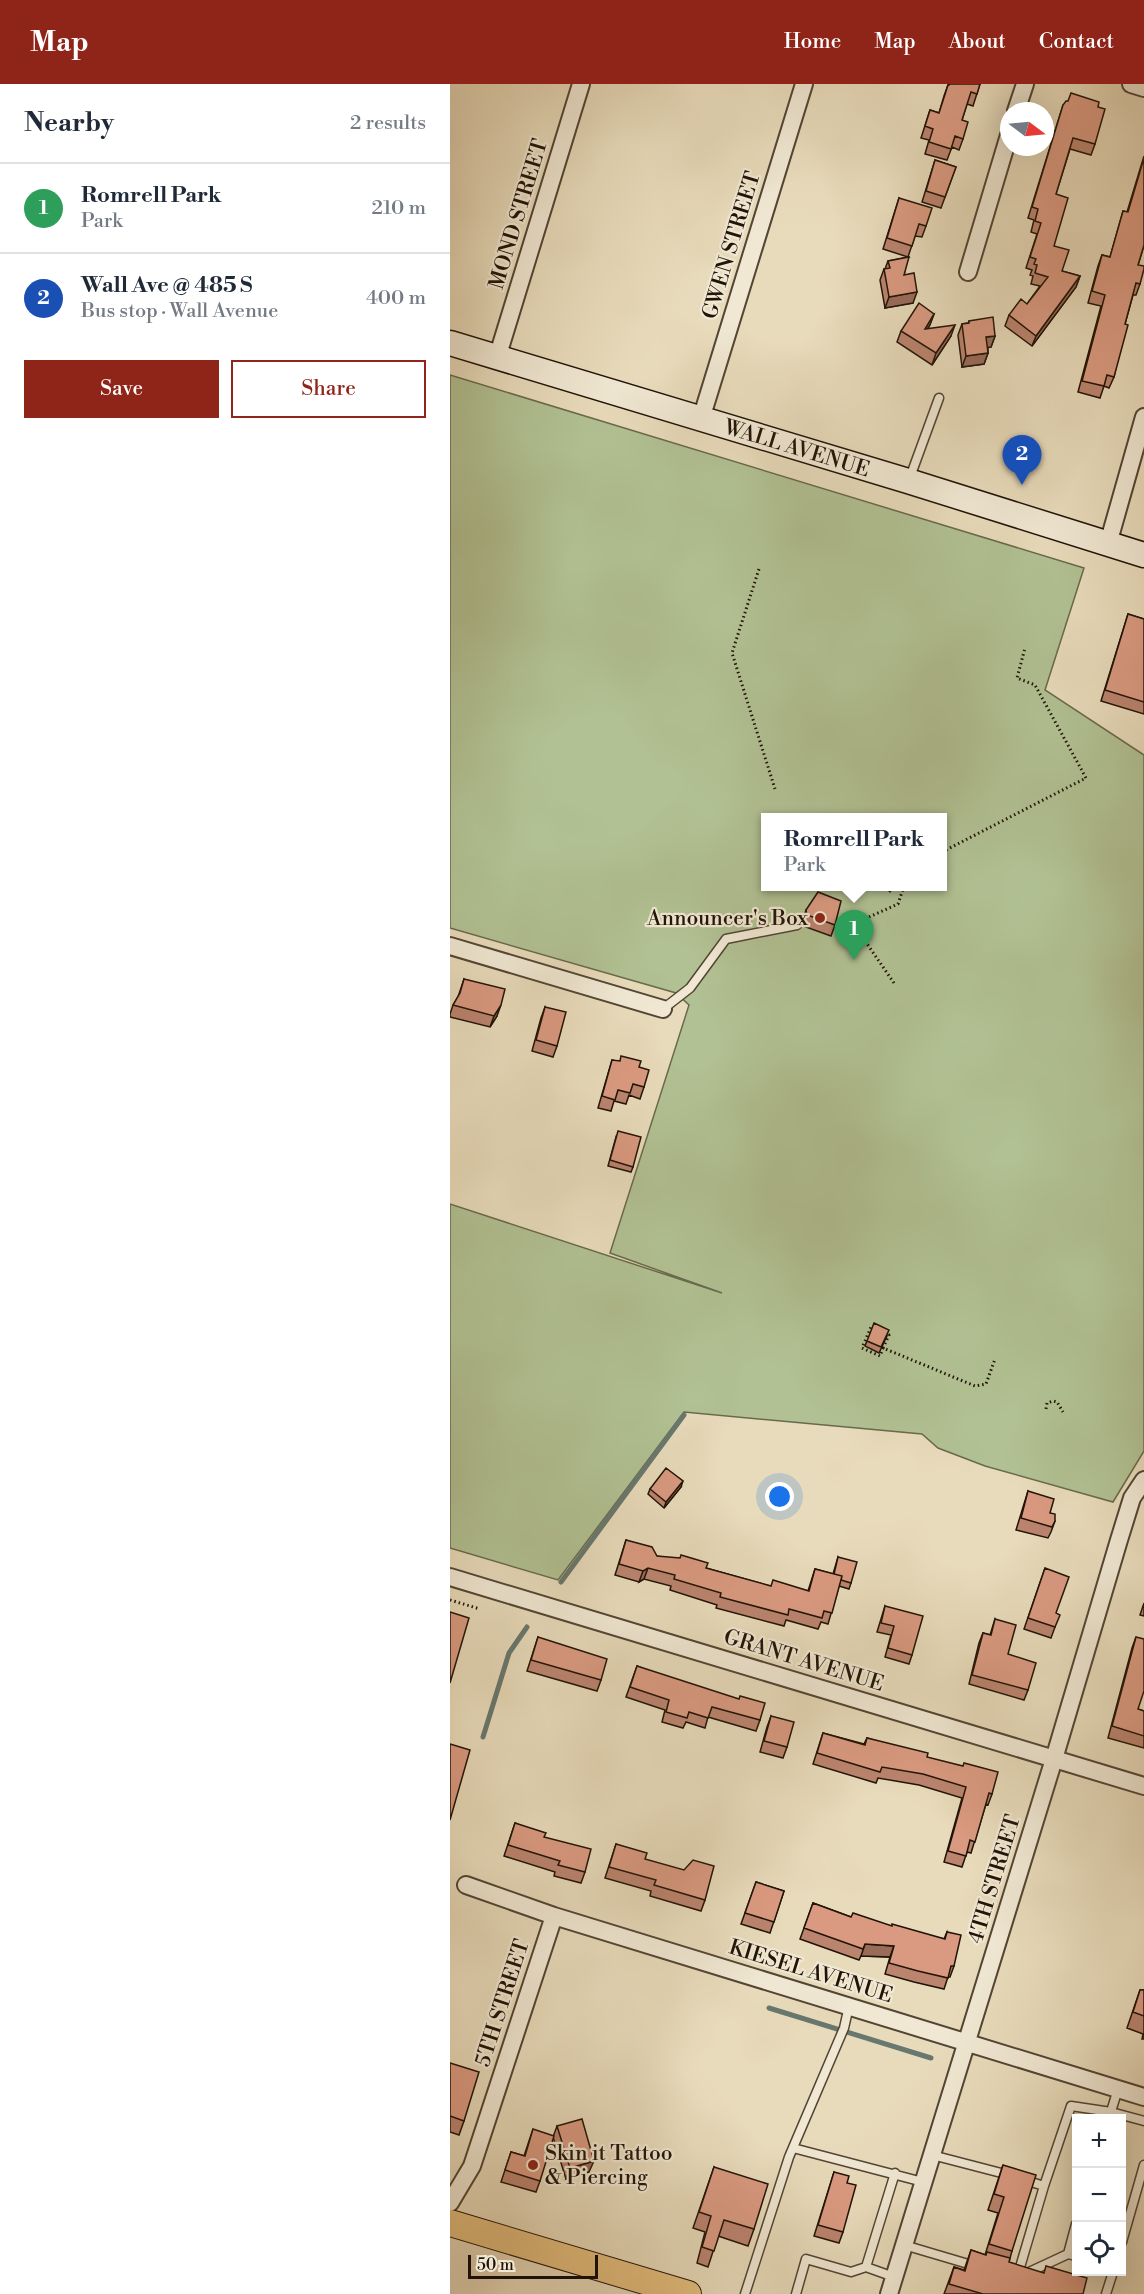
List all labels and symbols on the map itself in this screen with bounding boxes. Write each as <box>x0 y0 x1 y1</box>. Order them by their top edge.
north arrow <box>1000 102 1054 156</box>
street label: MOND STREET <box>484 136 554 292</box>
street label: GWEN STREET <box>697 168 767 322</box>
street label: WALL AVENUE <box>720 414 873 483</box>
pin: 2 <box>1002 436 1042 485</box>
place label: Announcer's Box <box>646 906 808 932</box>
pin: 1 <box>834 910 874 960</box>
marker: Announcer's Box <box>813 911 827 925</box>
your location <box>765 1482 794 1511</box>
street label: GRANT AVENUE <box>721 1624 887 1698</box>
street label: 4TH STREET <box>963 1812 1027 1947</box>
street label: KIESEL AVENUE <box>726 1935 896 2009</box>
street label: 5TH STREET <box>470 1936 536 2070</box>
place label: Skin it Tattoo & Piercing <box>545 2141 673 2191</box>
marker: Skin it Tattoo & Piercing <box>526 2158 540 2172</box>
scale bar <box>468 2252 598 2280</box>

